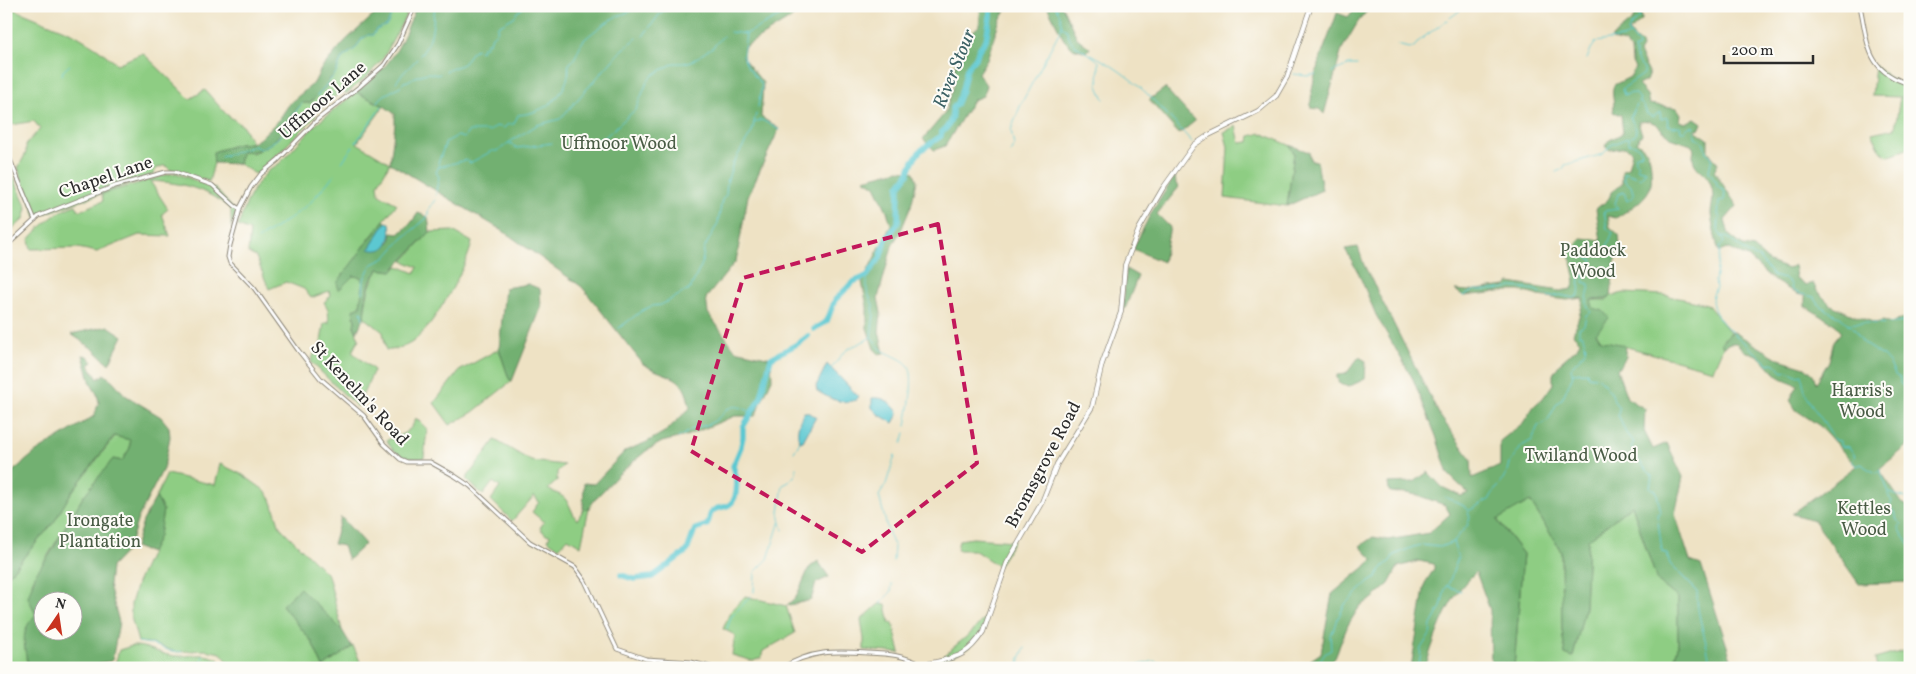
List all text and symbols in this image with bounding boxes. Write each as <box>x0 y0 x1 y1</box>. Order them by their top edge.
water label: River Stour <box>927 25 983 112</box>
scale bar <box>1724 32 1812 64</box>
text: 200 m <box>1731 41 1774 62</box>
street label: Uffmoor Lane <box>274 56 372 146</box>
park label: Uffmoor Wood <box>561 132 677 157</box>
street label: Chapel Lane <box>56 150 156 206</box>
park label: Paddock Wood <box>1560 239 1627 285</box>
street label: St Kenelm's Road <box>304 336 414 452</box>
park label: Harris's Wood <box>1831 379 1893 425</box>
street label: Bromsgrove Road <box>1000 397 1088 533</box>
park label: Twiland Wood <box>1524 444 1638 469</box>
park label: Kettles Wood <box>1837 497 1891 543</box>
park label: Irongate Plantation <box>59 509 142 555</box>
north arrow <box>32 592 82 642</box>
text: N <box>53 594 68 615</box>

